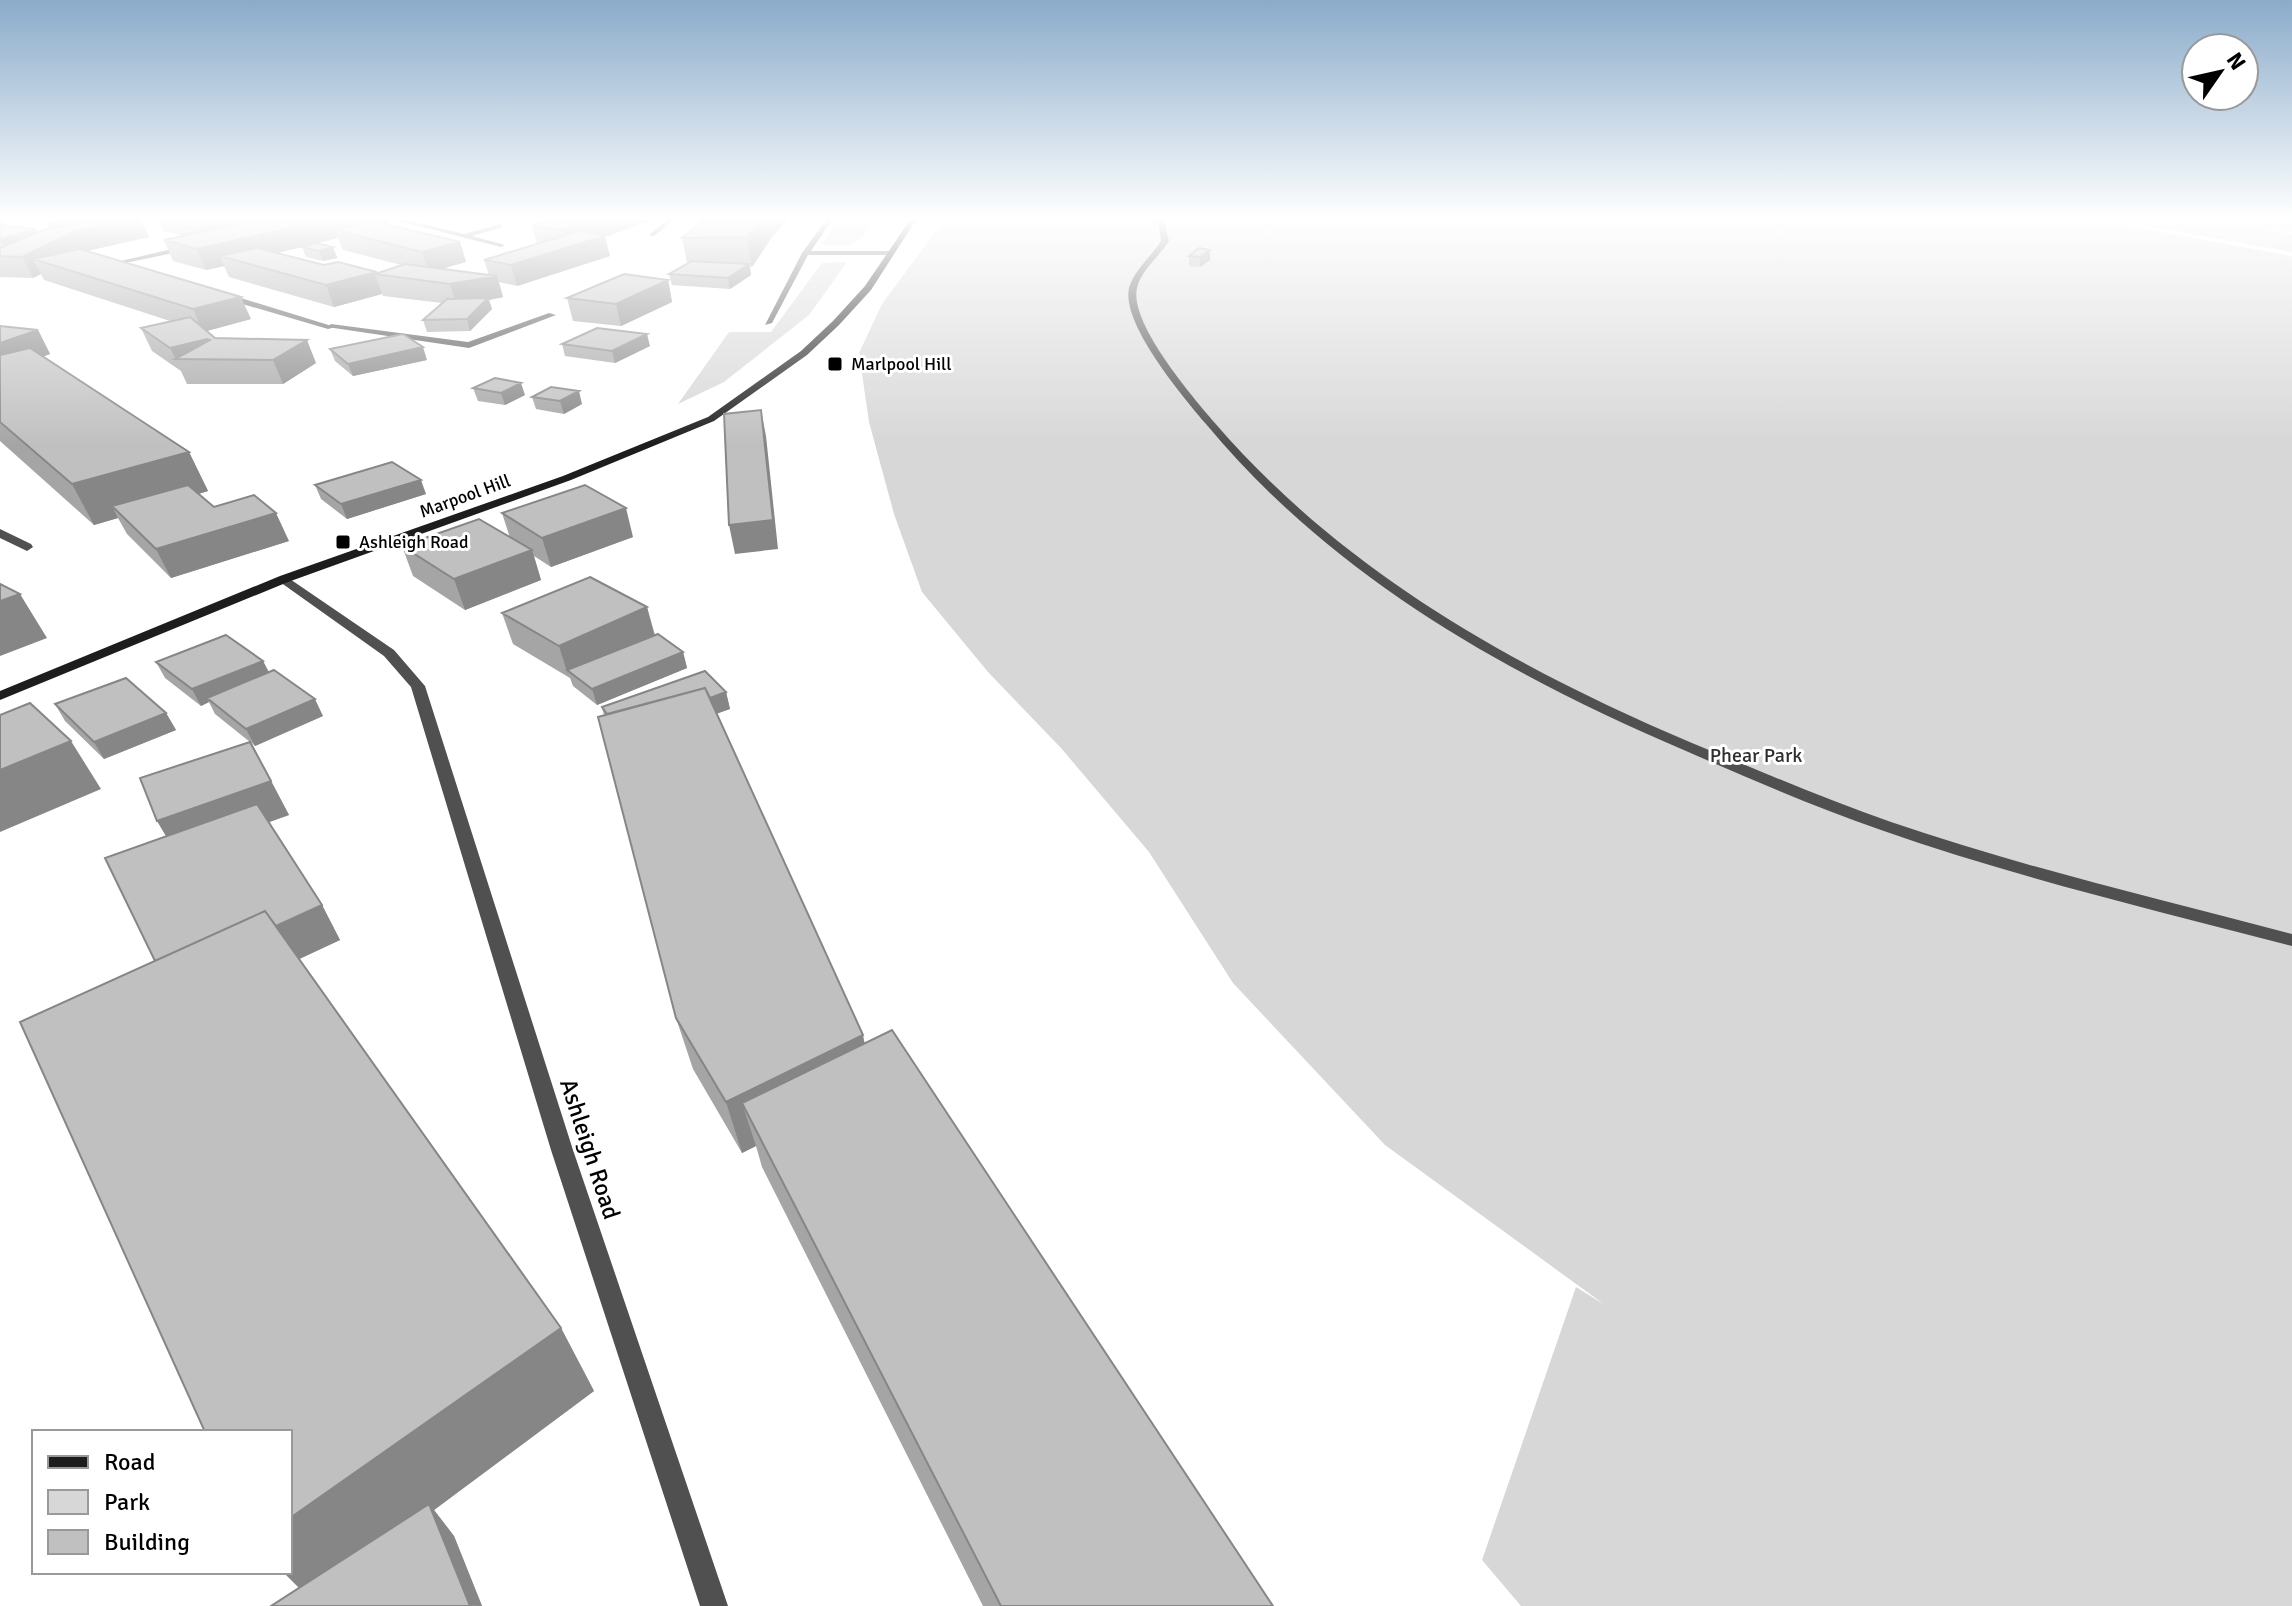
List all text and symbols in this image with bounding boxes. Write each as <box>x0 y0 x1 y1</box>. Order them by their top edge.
north arrow <box>2180 32 2260 112</box>
text: N <box>2221 47 2252 75</box>
place label: Marlpool Hill <box>851 353 951 375</box>
marker: Marlpool Hill <box>826 355 844 373</box>
street label: Marpool Hill <box>417 469 513 523</box>
place label: Ashleigh Road <box>359 531 468 553</box>
marker: Ashleigh Road <box>334 533 352 551</box>
park label: Phear Park <box>1710 743 1802 768</box>
street label: Ashleigh Road <box>553 1075 627 1223</box>
legend <box>32 1430 292 1574</box>
text: Road <box>104 1447 155 1477</box>
text: Park <box>104 1487 150 1517</box>
text: Building <box>104 1527 190 1557</box>

